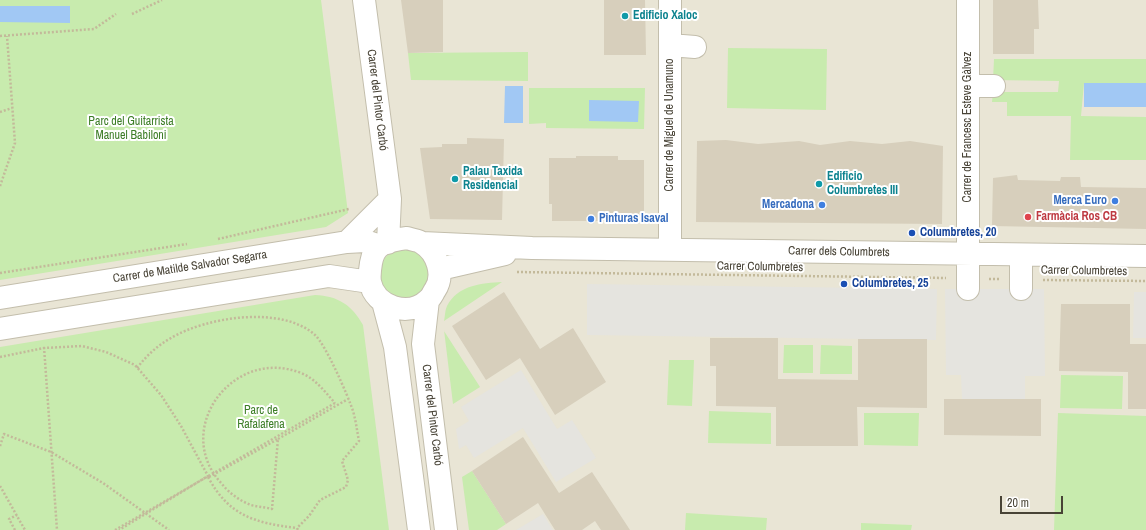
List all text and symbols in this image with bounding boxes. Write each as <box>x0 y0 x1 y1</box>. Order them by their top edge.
place label: Edificio Xaloc <box>633 9 698 23</box>
marker: Edificio Xaloc <box>620 11 630 21</box>
street label: Carrer del Pintor Carbó <box>364 48 390 152</box>
street label: Carrer de Francesc Esteve Gàlvez <box>961 52 975 202</box>
street label: Carrer de Miguel de Unamuno <box>663 59 677 191</box>
park label: Parc del Guitarrista Manuel Babiloni <box>88 115 174 143</box>
place label: Palau Taxida Residencial <box>463 165 522 193</box>
place label: Edificio Columbretes III <box>827 170 898 198</box>
marker: Palau Taxida Residencial <box>450 174 460 184</box>
marker: Edificio Columbretes III <box>814 179 824 189</box>
place label: Merca Euro <box>1053 194 1107 208</box>
marker: Merca Euro <box>1110 196 1120 206</box>
place label: Mercadona <box>762 198 814 212</box>
marker: Mercadona <box>817 200 827 210</box>
place label: Farmàcia Ros CB <box>1036 210 1117 224</box>
place label: Pinturas Isaval <box>599 212 668 226</box>
marker: Farmàcia Ros CB <box>1023 212 1033 222</box>
marker: Pinturas Isaval <box>586 214 596 224</box>
place label: Columbretes, 20 <box>920 226 997 240</box>
marker: Columbretes, 20 <box>907 228 917 238</box>
street label: Carrer dels Columbrets <box>788 244 890 260</box>
street label: Carrer de Matilde Salvador Segarra <box>112 248 268 286</box>
street label: Carrer Columbretes <box>717 259 803 275</box>
street label: Carrer Columbretes <box>1041 263 1127 279</box>
place label: Columbretes, 25 <box>852 277 929 291</box>
marker: Columbretes, 25 <box>839 279 849 289</box>
street label: Carrer del Pintor Carbó <box>419 363 445 467</box>
park label: Parc de Rafalafena <box>237 404 285 432</box>
scale bar <box>1002 488 1065 514</box>
text: 20 m <box>1007 495 1029 511</box>

